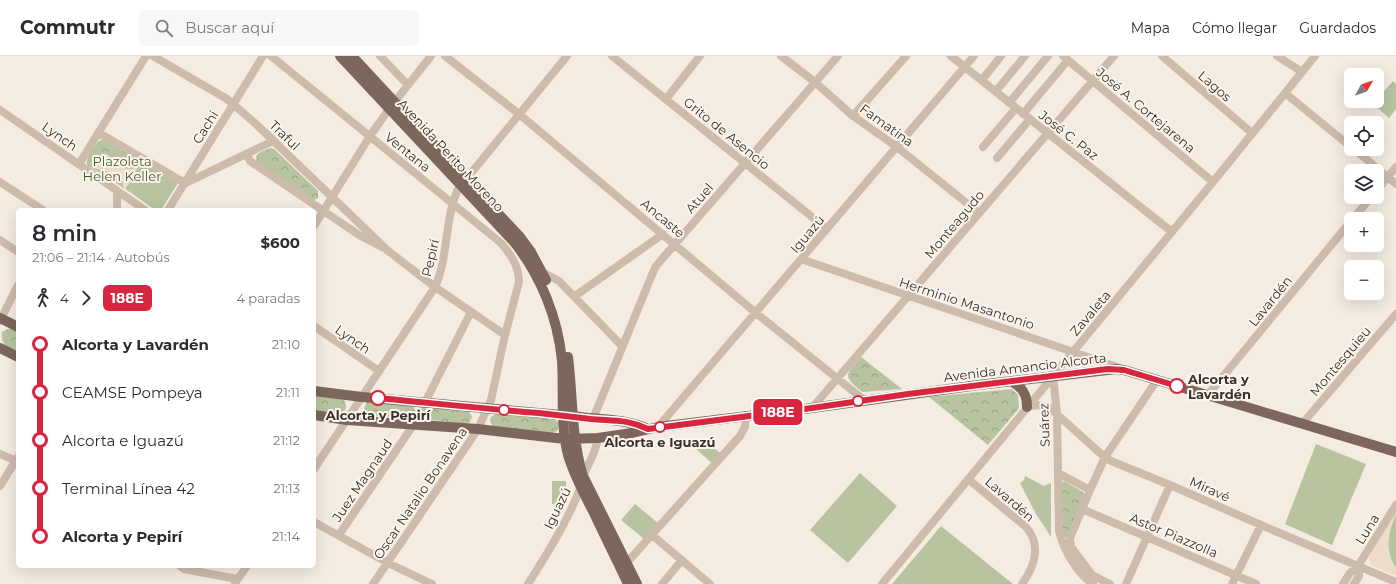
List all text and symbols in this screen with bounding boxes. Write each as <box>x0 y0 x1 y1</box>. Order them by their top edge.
search box <box>139 10 419 46</box>
text: Commutr <box>20 16 115 39</box>
icon: search <box>153 17 175 39</box>
text: Buscar aquí <box>185 18 274 37</box>
text: Mapa <box>1131 19 1170 37</box>
text: Cómo llegar <box>1192 19 1277 37</box>
text: Guardados <box>1299 19 1376 37</box>
street label: José A. Cortejarena <box>1093 63 1199 156</box>
street label: Lagos <box>1195 67 1235 105</box>
north arrow <box>1344 68 1384 108</box>
map controls <box>1344 68 1384 300</box>
street label: Grito de Asencio <box>681 93 773 173</box>
street label: Avenida Perito Moreno <box>395 95 507 215</box>
street label: Famatina <box>857 100 917 150</box>
street label: José C. Paz <box>1035 106 1102 163</box>
street label: Cachi <box>189 107 221 147</box>
button: locate <box>1344 116 1384 156</box>
street label: Traful <box>266 117 304 153</box>
street label: Lynch <box>39 118 81 154</box>
street label: Ventana <box>382 129 434 175</box>
park label: Plazoleta Helen Keller <box>83 153 161 184</box>
button: layers <box>1344 164 1384 204</box>
street label: Atuel <box>682 180 716 216</box>
street label: Monteagudo <box>921 187 987 261</box>
street label: Ancaste <box>638 195 688 241</box>
street label: Iguazú <box>787 212 827 256</box>
button: + <box>1344 212 1384 252</box>
text: 8 min <box>32 220 97 247</box>
text: $600 <box>261 233 300 252</box>
street label: Pepirí <box>418 237 442 278</box>
text: 21:06 – 21:14 · Autobús <box>32 249 170 265</box>
button: − <box>1344 260 1384 300</box>
street label: Lavardén <box>1245 273 1295 329</box>
street label: Herminio Masantonio <box>897 274 1037 332</box>
icon: walk <box>32 287 54 309</box>
icon: forward <box>75 287 97 309</box>
street label: Zavaleta <box>1066 287 1114 339</box>
text: 188E <box>111 289 144 307</box>
text: 4 <box>60 290 69 306</box>
text: 4 paradas <box>236 290 300 306</box>
street label: Lynch <box>332 321 374 357</box>
street label: Montesquieu <box>1306 323 1374 399</box>
text: Alcorta y Lavardén <box>62 335 209 354</box>
text: 21:10 <box>272 336 300 352</box>
street label: Avenida Amancio Alcorta <box>943 349 1107 385</box>
place label: Alcorta y Lavardén <box>1187 371 1251 402</box>
marker: Alcorta y Lavardén <box>1169 378 1185 394</box>
text: CEAMSE Pompeya <box>62 383 203 402</box>
text: 21:11 <box>276 384 300 400</box>
marker: Alcorta y Pepirí <box>370 390 386 406</box>
unlabelled marker <box>852 395 864 407</box>
line badge: 188E <box>750 399 806 425</box>
street label: Suárez <box>1035 402 1053 447</box>
text: 188E <box>761 403 795 421</box>
unlabelled marker <box>498 404 510 416</box>
place label: Alcorta y Pepirí <box>325 407 431 423</box>
marker: Alcorta e Iguazú <box>654 421 666 433</box>
street label: Oscar Natalio Bonavena <box>370 424 470 562</box>
text: Alcorta e Iguazú <box>62 431 184 450</box>
text: 21:12 <box>273 432 300 448</box>
place label: Alcorta e Iguazú <box>603 434 716 450</box>
street label: Juez Magnaud <box>328 436 395 525</box>
street label: Lavardén <box>982 473 1038 525</box>
street label: Miravé <box>1187 473 1233 505</box>
text: Terminal Línea 42 <box>62 479 195 498</box>
text: 21:13 <box>273 480 300 496</box>
street label: Iguazú <box>540 484 574 532</box>
street label: Astor Piazzolla <box>1128 509 1220 561</box>
street label: Luna <box>1352 511 1382 547</box>
text: Alcorta y Pepirí <box>62 527 182 546</box>
text: 21:14 <box>272 528 300 544</box>

